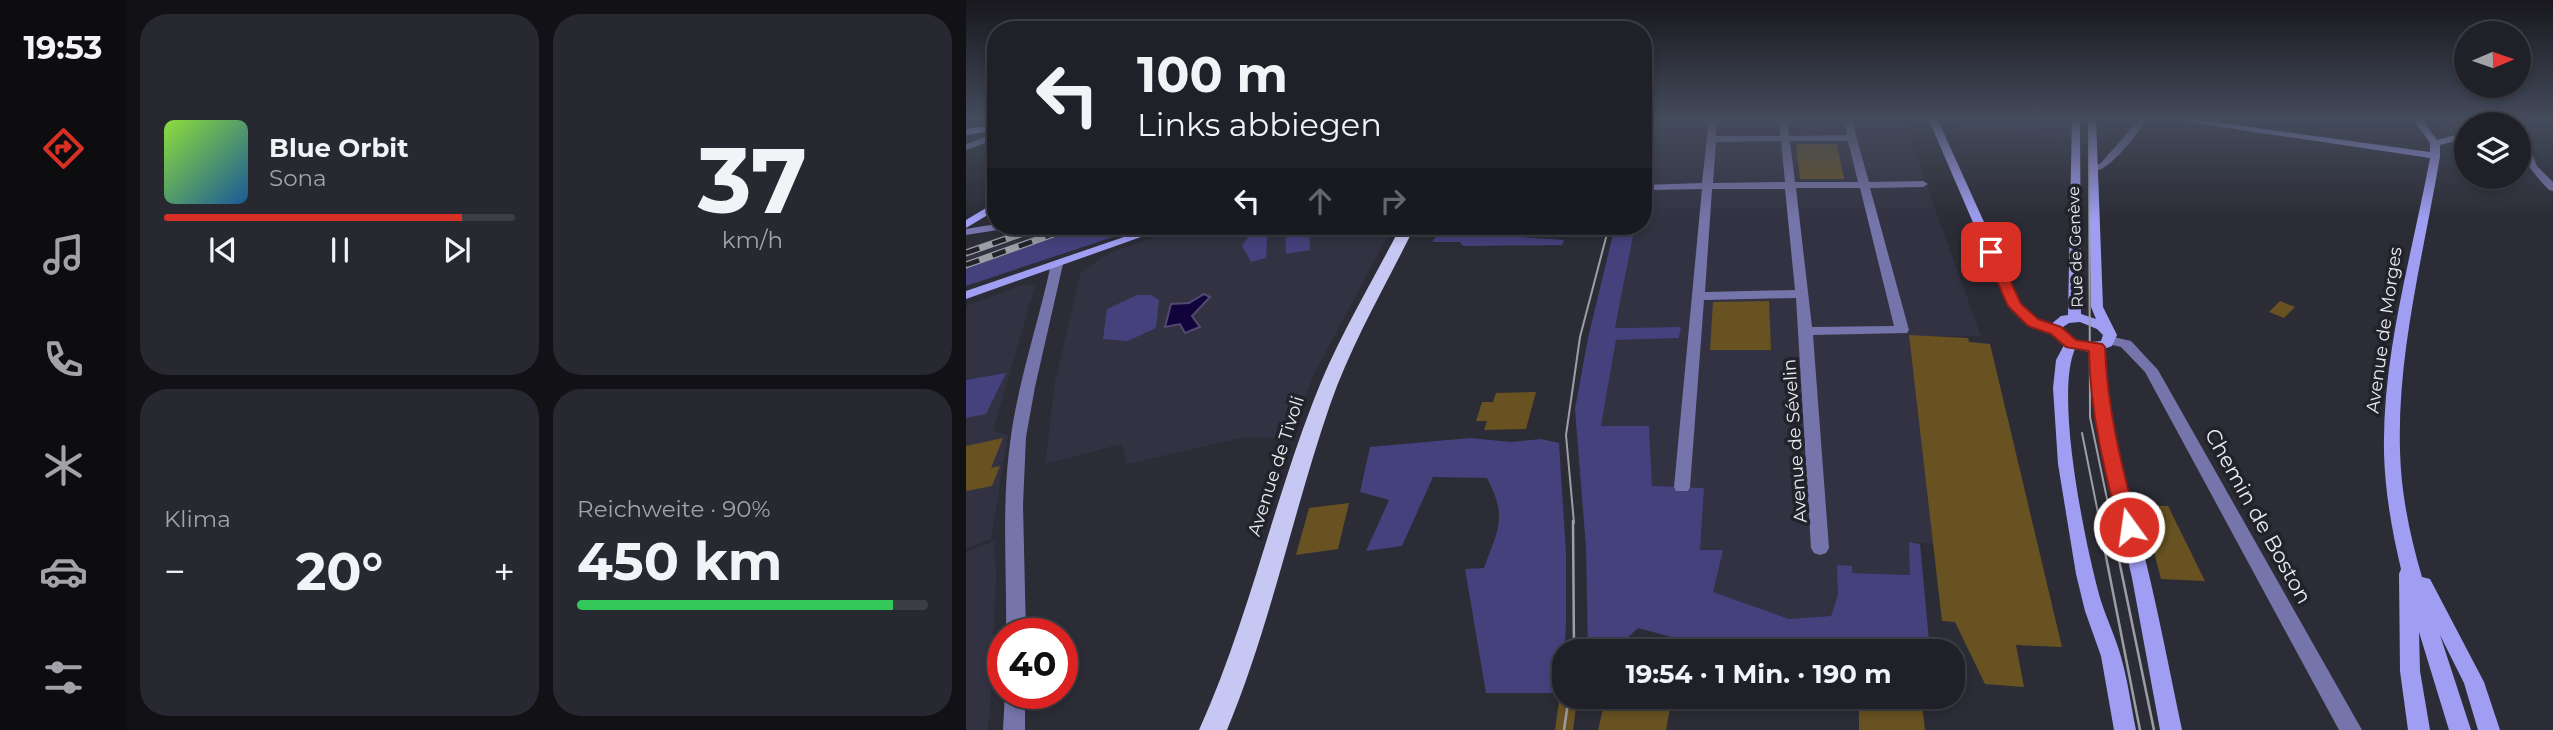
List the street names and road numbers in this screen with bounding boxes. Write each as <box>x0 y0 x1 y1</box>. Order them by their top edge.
street label: Rue de Genève <box>2064 186 2087 308</box>
street label: Avenue de Morges <box>2361 245 2407 415</box>
street label: Avenue de Sévelin <box>1778 358 1812 524</box>
street label: Avenue de Tivoli <box>1243 393 1309 539</box>
street label: Chemin de Boston <box>2200 424 2317 608</box>

